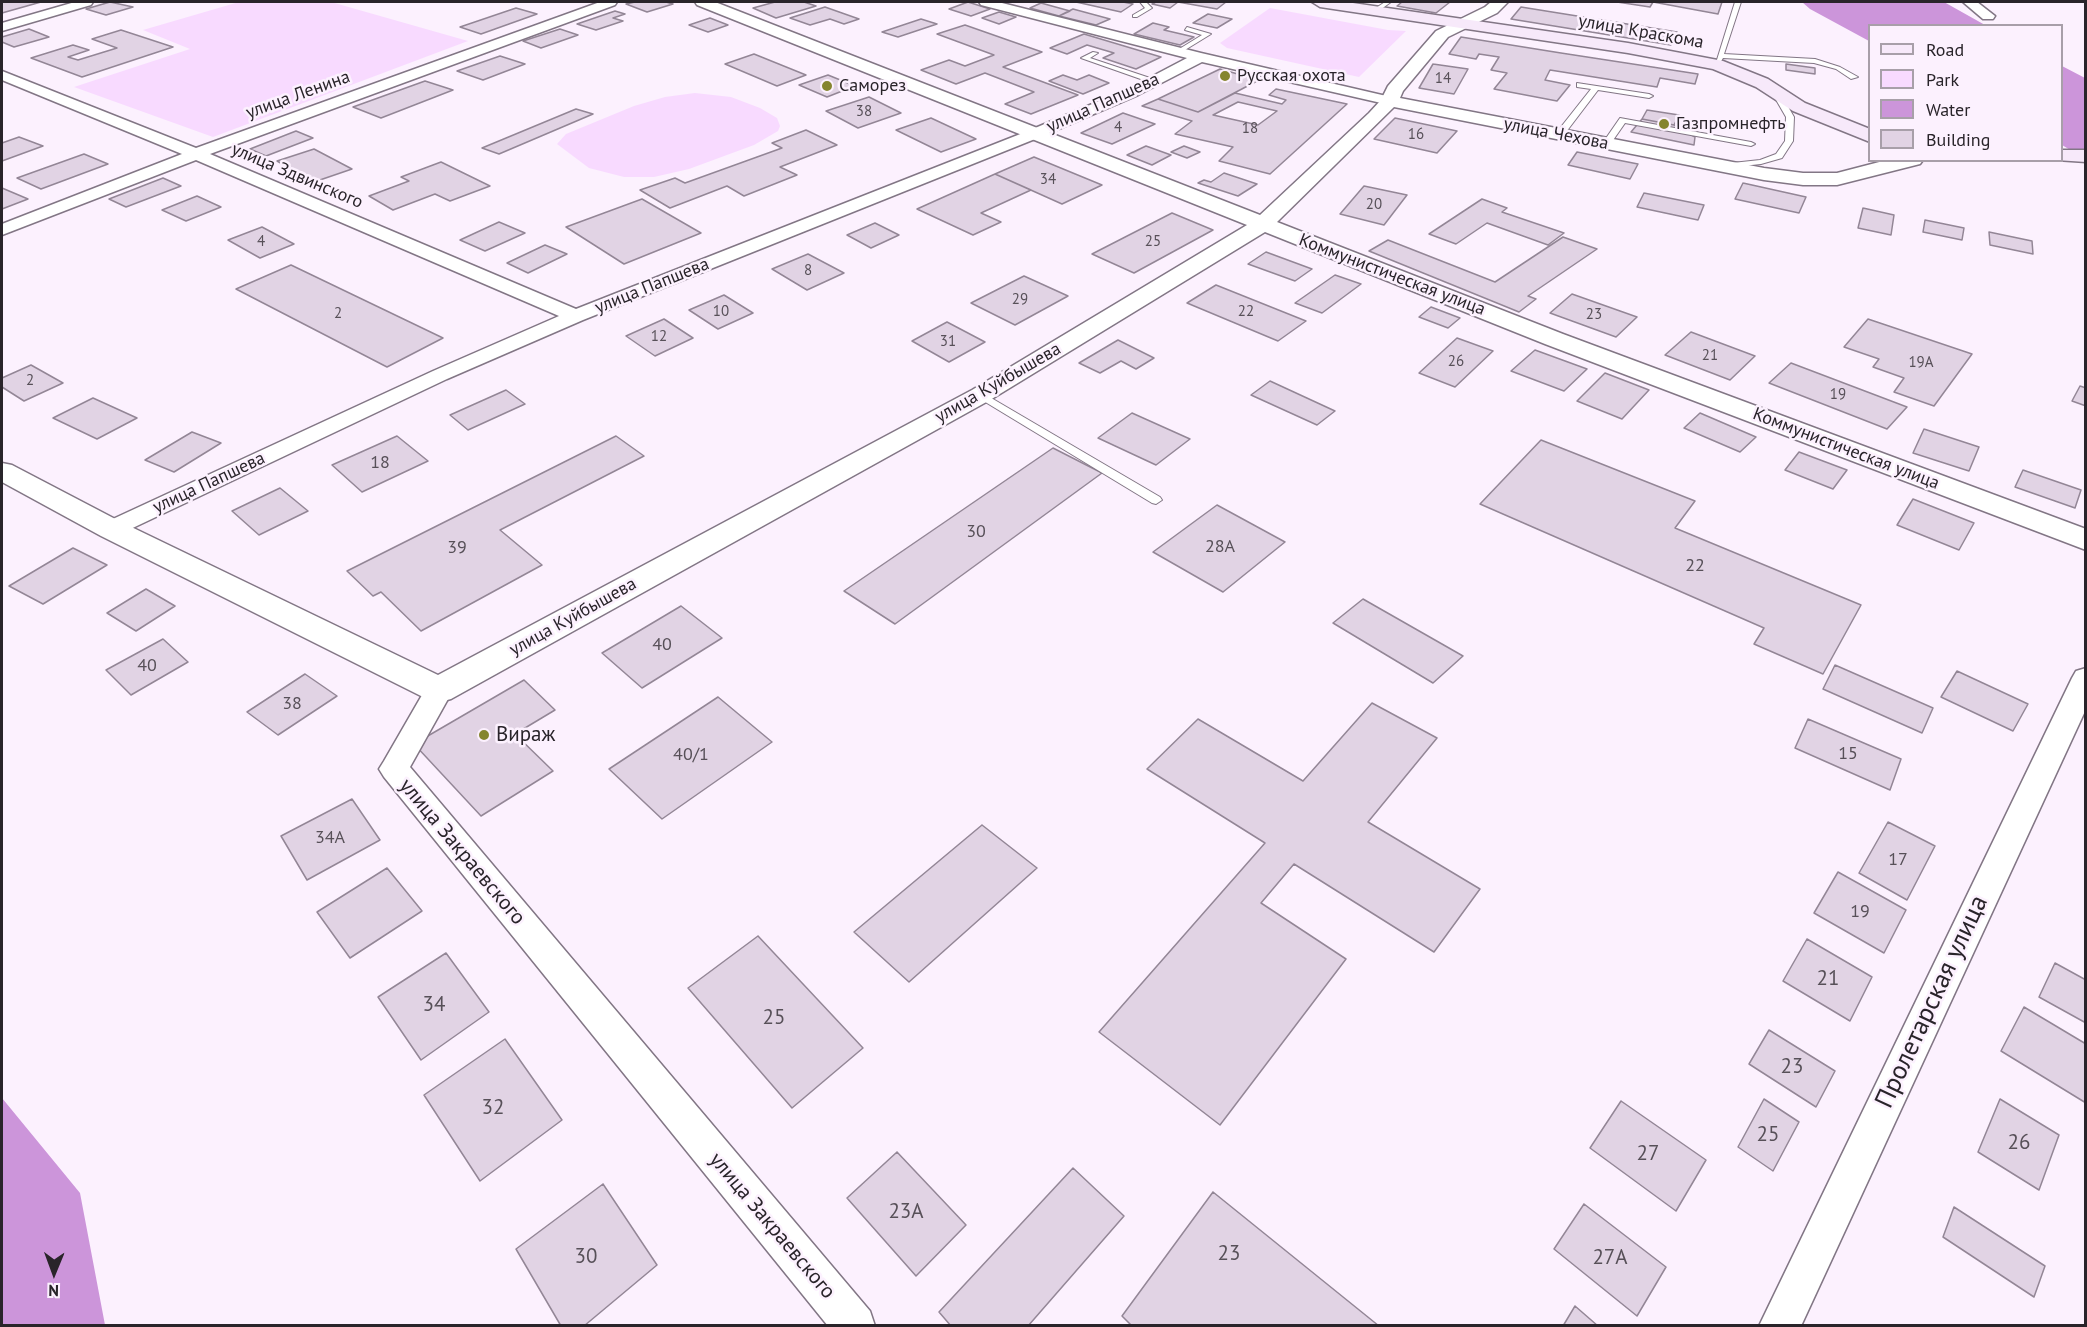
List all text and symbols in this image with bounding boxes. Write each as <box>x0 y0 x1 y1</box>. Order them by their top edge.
street label: улица Краскома <box>1577 10 1705 54</box>
legend <box>1868 24 2063 162</box>
text: Road <box>1926 38 1964 61</box>
place label: Русская охота <box>1237 65 1346 87</box>
street label: улица Ленина <box>243 66 353 124</box>
street label: улица Папшева <box>1043 68 1163 138</box>
text: Park <box>1926 68 1959 91</box>
marker: Русская охота <box>1218 69 1232 83</box>
house number: 14 <box>1435 70 1451 88</box>
place label: Саморез <box>839 75 906 97</box>
marker: Саморез <box>820 79 834 93</box>
text: Water <box>1926 98 1970 121</box>
house number: 38 <box>856 103 872 121</box>
street label: улица Чехова <box>1502 113 1610 155</box>
place label: Газпромнефть <box>1676 113 1786 135</box>
marker: Газпромнефть <box>1657 117 1671 131</box>
house number: 4 <box>1114 119 1122 137</box>
house number: 18 <box>1242 120 1258 138</box>
house number: 16 <box>1408 126 1424 144</box>
text: Building <box>1926 128 1990 151</box>
street label: улица Здвинского <box>228 139 366 213</box>
house number: 34 <box>1040 171 1056 189</box>
house number: 20 <box>1366 196 1382 214</box>
street label: Коммунистическая улица <box>1296 229 1488 321</box>
house number: 4 <box>257 233 265 251</box>
house number: 25 <box>1145 233 1161 251</box>
street label: улица Папшева <box>592 253 712 319</box>
house number: 8 <box>804 262 812 280</box>
house number: 29 <box>1012 291 1028 309</box>
house number: 10 <box>713 303 729 321</box>
house number: 22 <box>1238 303 1254 321</box>
house number: 2 <box>334 305 342 323</box>
house number: 23 <box>1586 306 1602 324</box>
house number: 12 <box>651 328 667 346</box>
house number: 31 <box>940 333 956 351</box>
street label: улица Куйбышева <box>931 338 1065 428</box>
house number: 21 <box>1702 347 1718 365</box>
house number: 26 <box>1448 353 1464 371</box>
house number: 19А <box>1908 354 1934 372</box>
house number: 2 <box>26 372 34 390</box>
house number: 19 <box>1830 386 1846 404</box>
street label: Коммунистическая улица <box>1750 403 1942 495</box>
street label: улица Папшева <box>149 448 269 518</box>
house number: 18 <box>370 452 390 474</box>
house number: 30 <box>966 521 986 543</box>
house number: 28А <box>1205 536 1235 558</box>
house number: 39 <box>447 537 467 559</box>
house number: 22 <box>1685 555 1705 577</box>
street label: улица Куйбышева <box>506 573 640 661</box>
house number: 40 <box>652 634 672 656</box>
house number: 40 <box>137 655 157 677</box>
house number: 38 <box>282 693 302 715</box>
place label: Вираж <box>496 722 555 748</box>
marker: Вираж <box>477 728 491 742</box>
house number: 15 <box>1838 743 1858 765</box>
house number: 40/1 <box>673 744 709 766</box>
street label: улица Закраевского <box>394 774 530 930</box>
house number: 34А <box>315 827 345 849</box>
house number: 17 <box>1888 849 1908 871</box>
street label: Пролетарская улица <box>1869 891 1995 1113</box>
house number: 19 <box>1850 901 1870 923</box>
house number: 21 <box>1817 966 1839 992</box>
house number: 34 <box>423 992 445 1018</box>
house number: 25 <box>763 1005 785 1031</box>
house number: 23 <box>1781 1054 1803 1080</box>
house number: 32 <box>482 1095 504 1121</box>
house number: 25 <box>1757 1122 1779 1148</box>
house number: 26 <box>2008 1130 2030 1156</box>
house number: 27 <box>1637 1141 1659 1167</box>
street label: улица Закраевского <box>704 1148 840 1304</box>
house number: 23А <box>888 1199 924 1225</box>
house number: 23 <box>1218 1241 1240 1267</box>
north arrow <box>24 1243 84 1303</box>
house number: 30 <box>575 1244 597 1270</box>
house number: 27А <box>1592 1245 1628 1271</box>
text: N <box>48 1281 59 1301</box>

